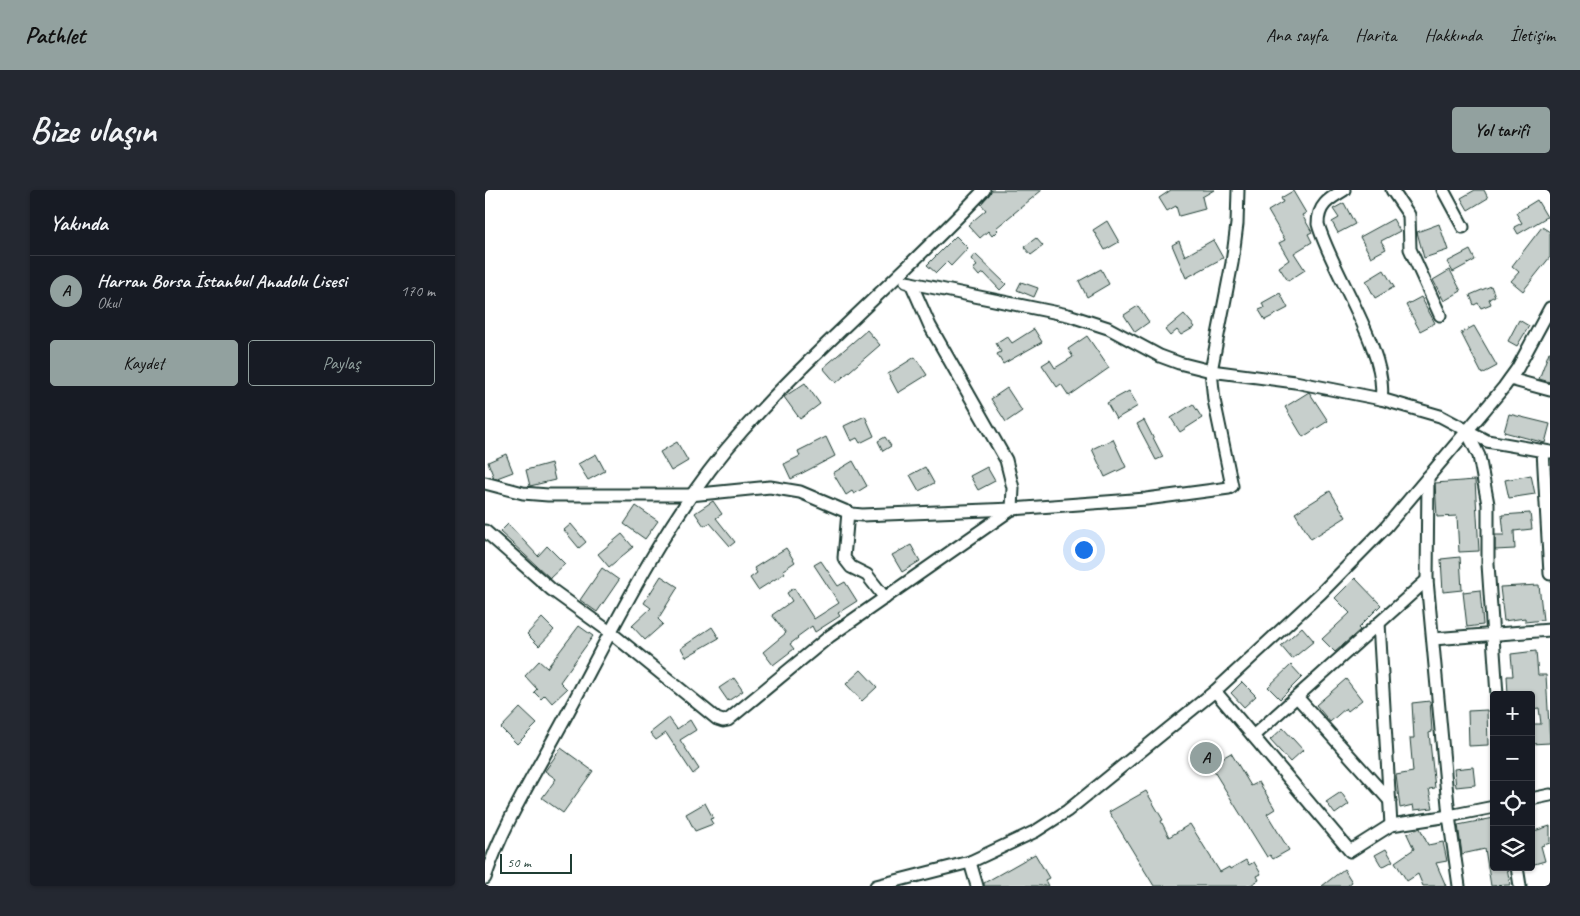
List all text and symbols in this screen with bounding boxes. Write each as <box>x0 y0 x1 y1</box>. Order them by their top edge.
text: Pathlet <box>25 20 85 50</box>
text: Ana sayfa <box>1266 24 1327 46</box>
text: Harita <box>1355 24 1396 46</box>
text: Hakkında <box>1424 24 1482 46</box>
text: İletişim <box>1510 24 1555 46</box>
button: Yol tarifi <box>1452 107 1550 153</box>
text: Bize ulaşın <box>30 108 156 153</box>
text: Yakında <box>50 210 108 236</box>
text: Harran Borsa İstanbul Anadolu Lisesi <box>97 269 347 293</box>
text: A <box>62 281 70 301</box>
text: 170 m <box>401 281 435 301</box>
text: Okul <box>97 293 120 313</box>
button: Kaydet <box>50 340 238 386</box>
button: Paylaş <box>248 340 435 386</box>
your location <box>1071 537 1097 563</box>
map controls <box>1490 691 1535 871</box>
button: + <box>1490 691 1535 736</box>
button: − <box>1490 736 1535 781</box>
pin: A <box>1190 739 1222 777</box>
button: locate <box>1490 781 1535 826</box>
button: layers <box>1490 826 1535 871</box>
scale bar <box>500 851 573 874</box>
text: 50 m <box>507 854 531 871</box>

